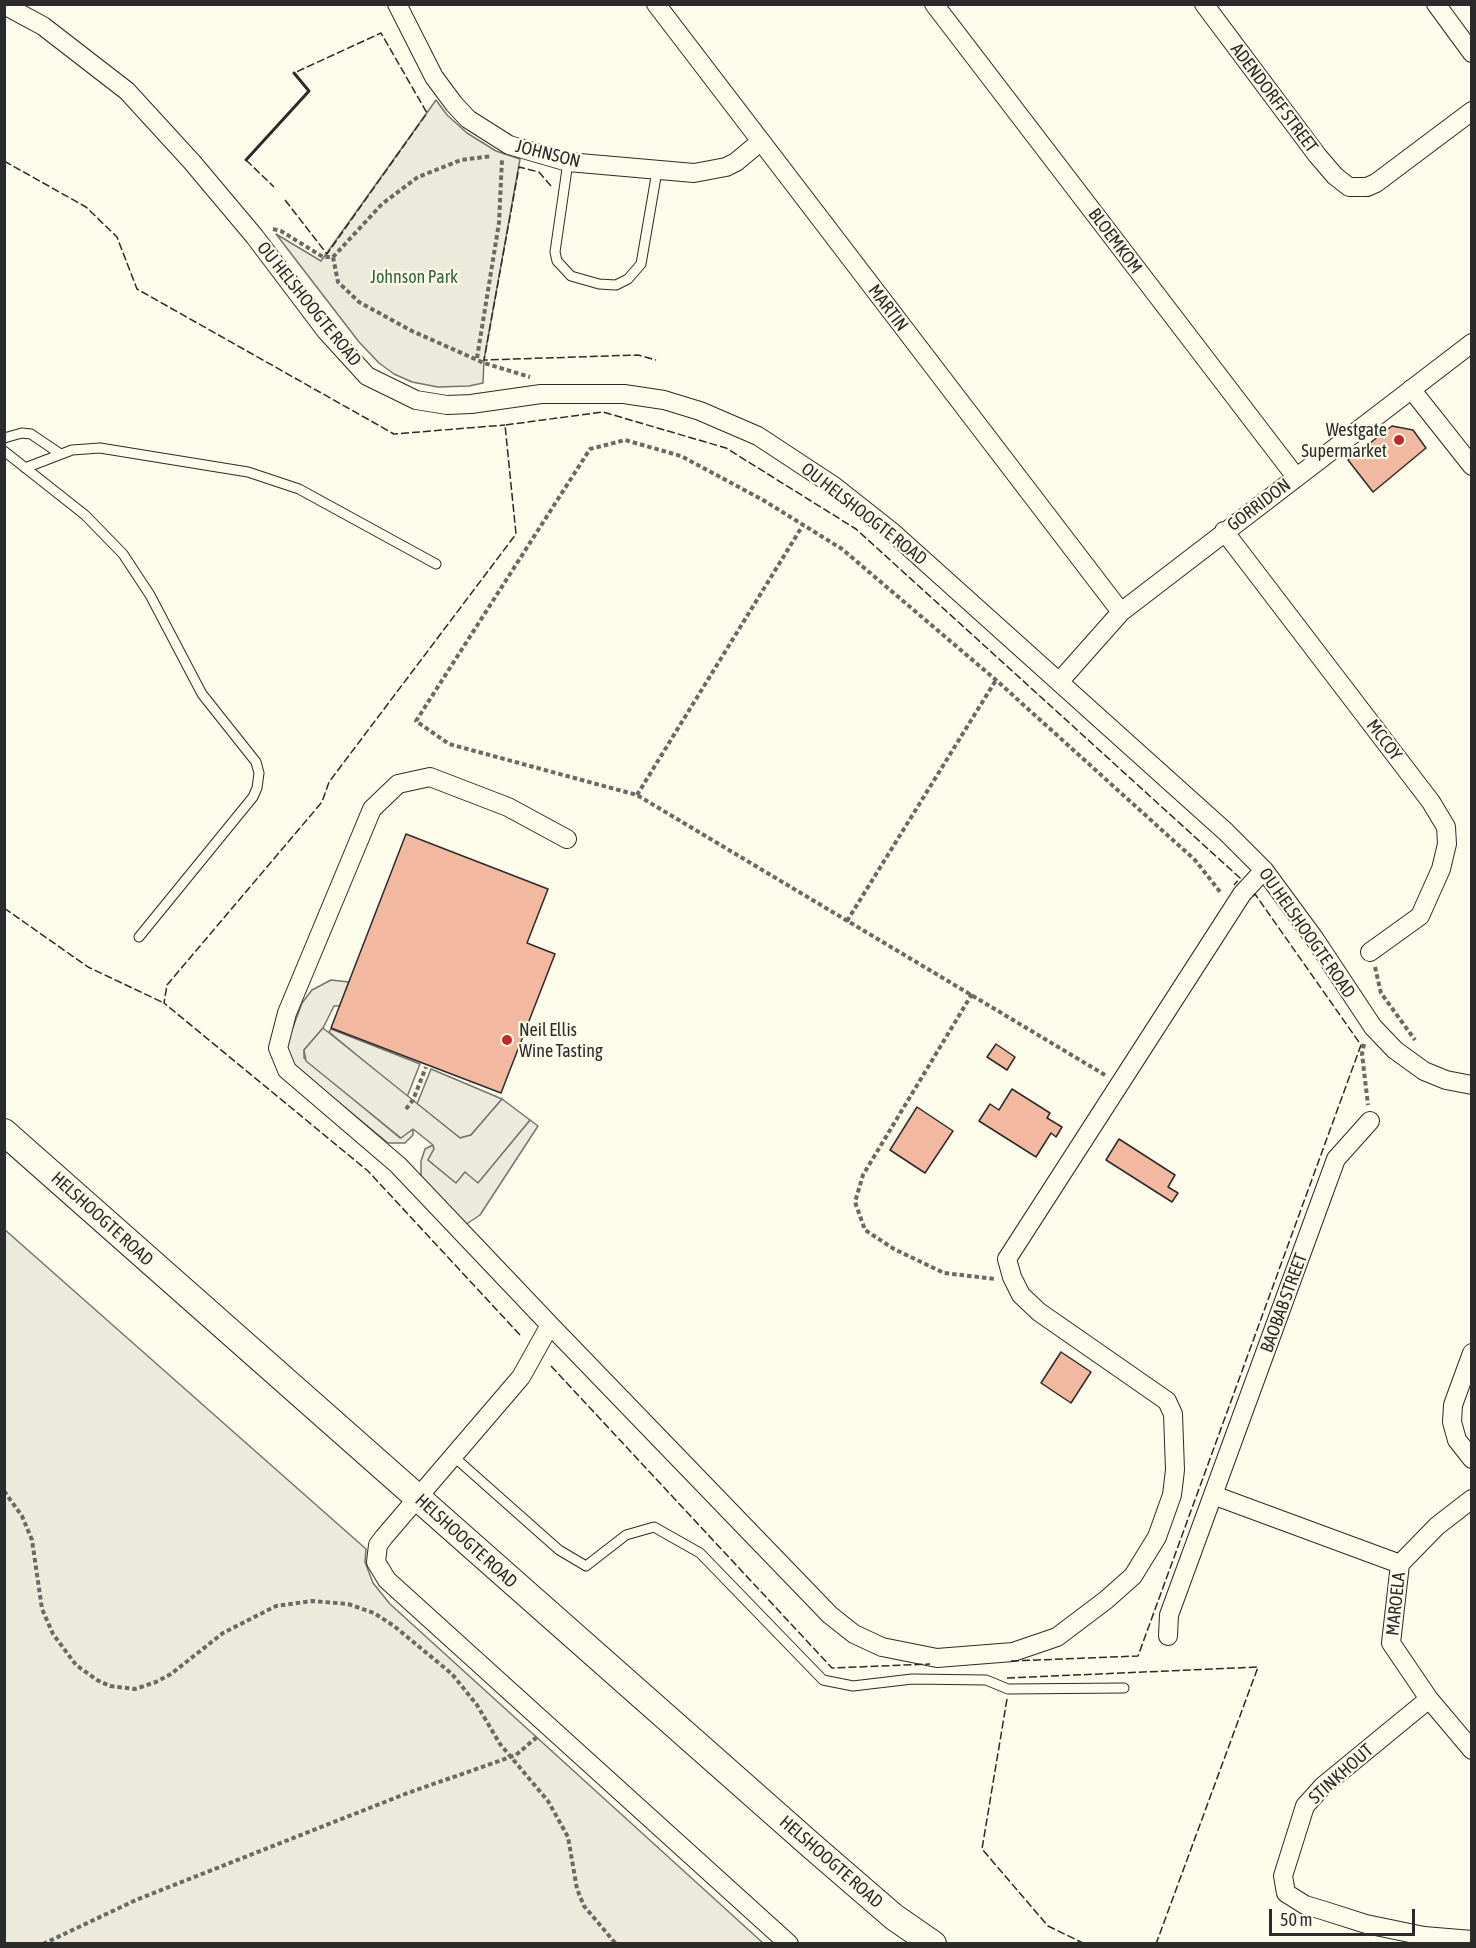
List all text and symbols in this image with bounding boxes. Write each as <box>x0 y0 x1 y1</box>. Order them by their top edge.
street label: ADENDORFF STREET <box>1226 39 1322 157</box>
street label: JOHNSON <box>513 136 583 172</box>
street label: BLOEMKOM <box>1083 204 1147 278</box>
street label: OU HELSHOOGTE ROAD <box>252 238 366 370</box>
park label: Johnson Park <box>370 266 458 288</box>
street label: MARTIN <box>863 280 913 336</box>
place label: Westgate Supermarket <box>1301 419 1387 462</box>
marker: Westgate Supermarket <box>1392 433 1406 447</box>
street label: OU HELSHOOGTE ROAD <box>797 458 931 570</box>
street label: GORRIDON <box>1223 474 1295 536</box>
street label: MCCOY <box>1362 715 1406 765</box>
street label: OU HELSHOOGTE ROAD <box>1254 864 1360 1002</box>
place label: Neil Ellis Wine Tasting <box>519 1019 603 1062</box>
marker: Neil Ellis Wine Tasting <box>500 1033 514 1047</box>
street label: HELSHOOGTE ROAD <box>46 1167 158 1271</box>
street label: BAOBAB STREET <box>1256 1250 1312 1356</box>
street label: HELSHOOGTE ROAD <box>410 1489 522 1593</box>
street label: MAROELA <box>1382 1571 1410 1637</box>
street label: STINKHOUT <box>1304 1740 1378 1808</box>
street label: HELSHOOGTE ROAD <box>775 1811 887 1913</box>
scale bar <box>1272 1897 1418 1935</box>
text: 50 m <box>1280 1909 1312 1930</box>

